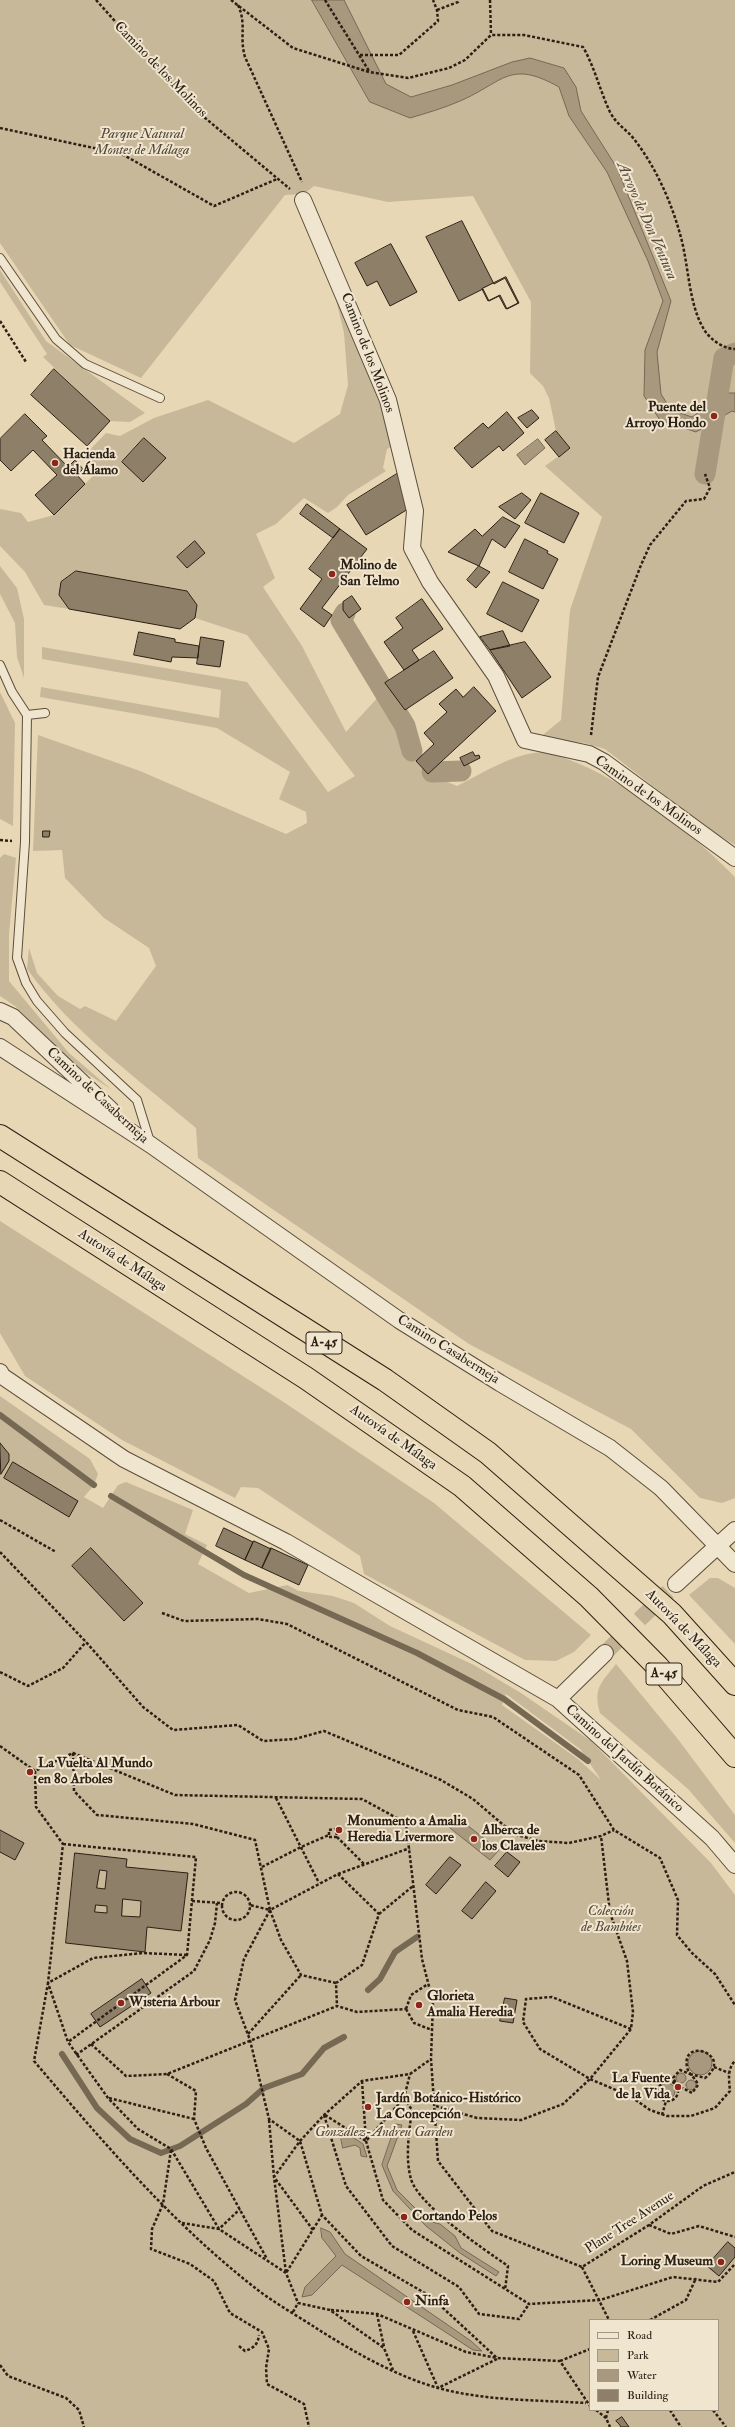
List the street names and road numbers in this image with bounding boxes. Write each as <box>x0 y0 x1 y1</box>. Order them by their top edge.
street label: Camino de los Molinos <box>110 18 210 122</box>
street label: Camino de los Molinos <box>336 291 398 415</box>
street label: Camino de los Molinos <box>591 753 705 839</box>
street label: Camino de Casabermeja <box>43 1044 151 1148</box>
street label: Autovía de Málaga <box>74 1226 170 1296</box>
street label: Camino Casabermeja <box>394 1312 502 1388</box>
road number: A-45 <box>306 1332 342 1354</box>
street label: Autovía de Málaga <box>346 1402 440 1474</box>
street label: Autovía de Málaga <box>641 1586 725 1672</box>
road number: A-45 <box>646 1663 682 1685</box>
street label: Camino del Jardín Botánico <box>561 1702 687 1816</box>
street label: Plane Tree Avenue <box>582 2188 678 2258</box>

